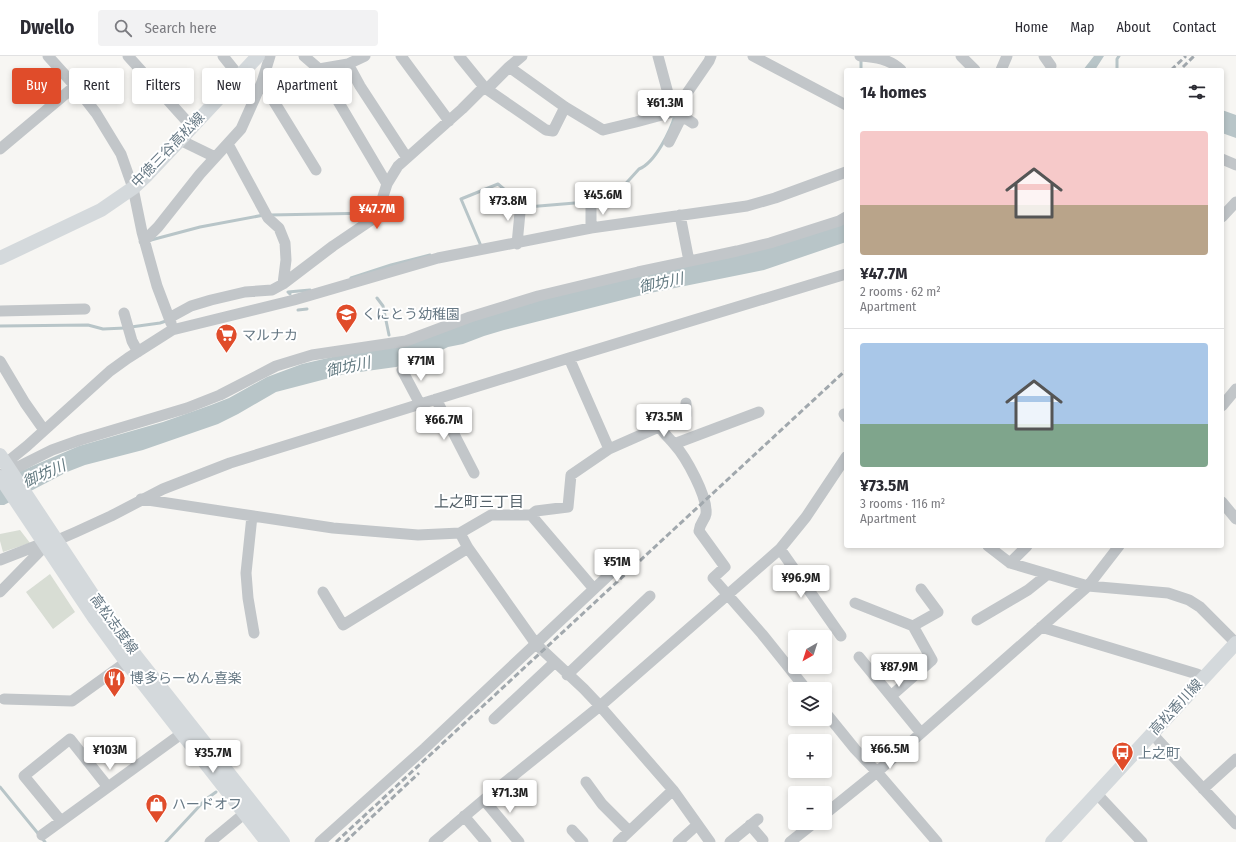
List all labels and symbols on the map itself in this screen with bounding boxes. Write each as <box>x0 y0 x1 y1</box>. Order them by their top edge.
pin: ¥61.3M <box>632 90 698 124</box>
street label: 中徳三谷高松線 <box>128 109 208 191</box>
pin: ¥45.6M <box>570 182 636 216</box>
pin: ¥73.8M <box>475 188 541 222</box>
pin: ¥47.7M <box>344 196 410 230</box>
water label: 御坊川 <box>637 269 687 296</box>
school or university icon: くにとう幼稚園 <box>333 301 359 334</box>
place label: くにとう幼稚園 <box>362 306 460 323</box>
supermarket icon: マルナカ <box>214 322 240 355</box>
place label: マルナカ <box>242 327 298 344</box>
pin: ¥71M <box>397 348 445 382</box>
water label: 御坊川 <box>324 353 374 380</box>
pin: ¥73.5M <box>631 404 697 438</box>
pin: ¥66.7M <box>411 407 477 441</box>
water label: 御坊川 <box>20 456 70 491</box>
district label: 上之町三丁目 <box>434 493 524 511</box>
pin: ¥51M <box>593 549 641 583</box>
pin: ¥96.9M <box>768 565 834 599</box>
street label: 高松志度線 <box>87 591 141 657</box>
north arrow <box>788 630 832 674</box>
pin: ¥87.9M <box>866 654 932 688</box>
restaurant icon: 博多らーめん喜楽 <box>102 665 128 698</box>
place label: 博多らーめん喜楽 <box>130 670 242 687</box>
street label: 高松香川線 <box>1146 676 1206 738</box>
pin: ¥66.5M <box>857 736 923 770</box>
pin: ¥103M <box>82 737 138 771</box>
pin: ¥35.7M <box>180 740 246 774</box>
bus stop icon: 上之町 <box>1110 740 1136 773</box>
place label: 上之町 <box>1138 745 1180 762</box>
pin: ¥71.3M <box>477 780 543 814</box>
shop icon: ハードオフ <box>144 791 170 824</box>
place label: ハードオフ <box>172 796 242 813</box>

